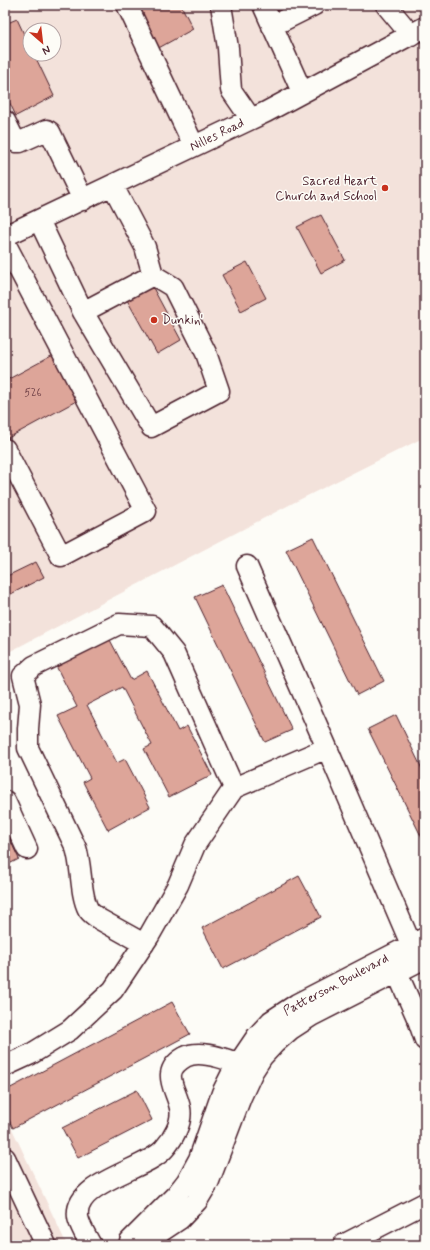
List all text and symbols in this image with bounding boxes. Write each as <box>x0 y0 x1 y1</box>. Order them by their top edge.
north arrow <box>22 22 62 62</box>
text: N <box>40 42 53 58</box>
street label: Nilles Road <box>187 115 247 155</box>
place label: Sacred Heart Church and School <box>275 173 377 205</box>
marker: Sacred Heart Church and School <box>380 183 390 193</box>
place label: Dunkin' <box>162 312 203 329</box>
marker: Dunkin' <box>149 315 159 325</box>
house number: 526 <box>24 386 42 400</box>
street label: Patterson Boulevard <box>280 950 392 1020</box>

